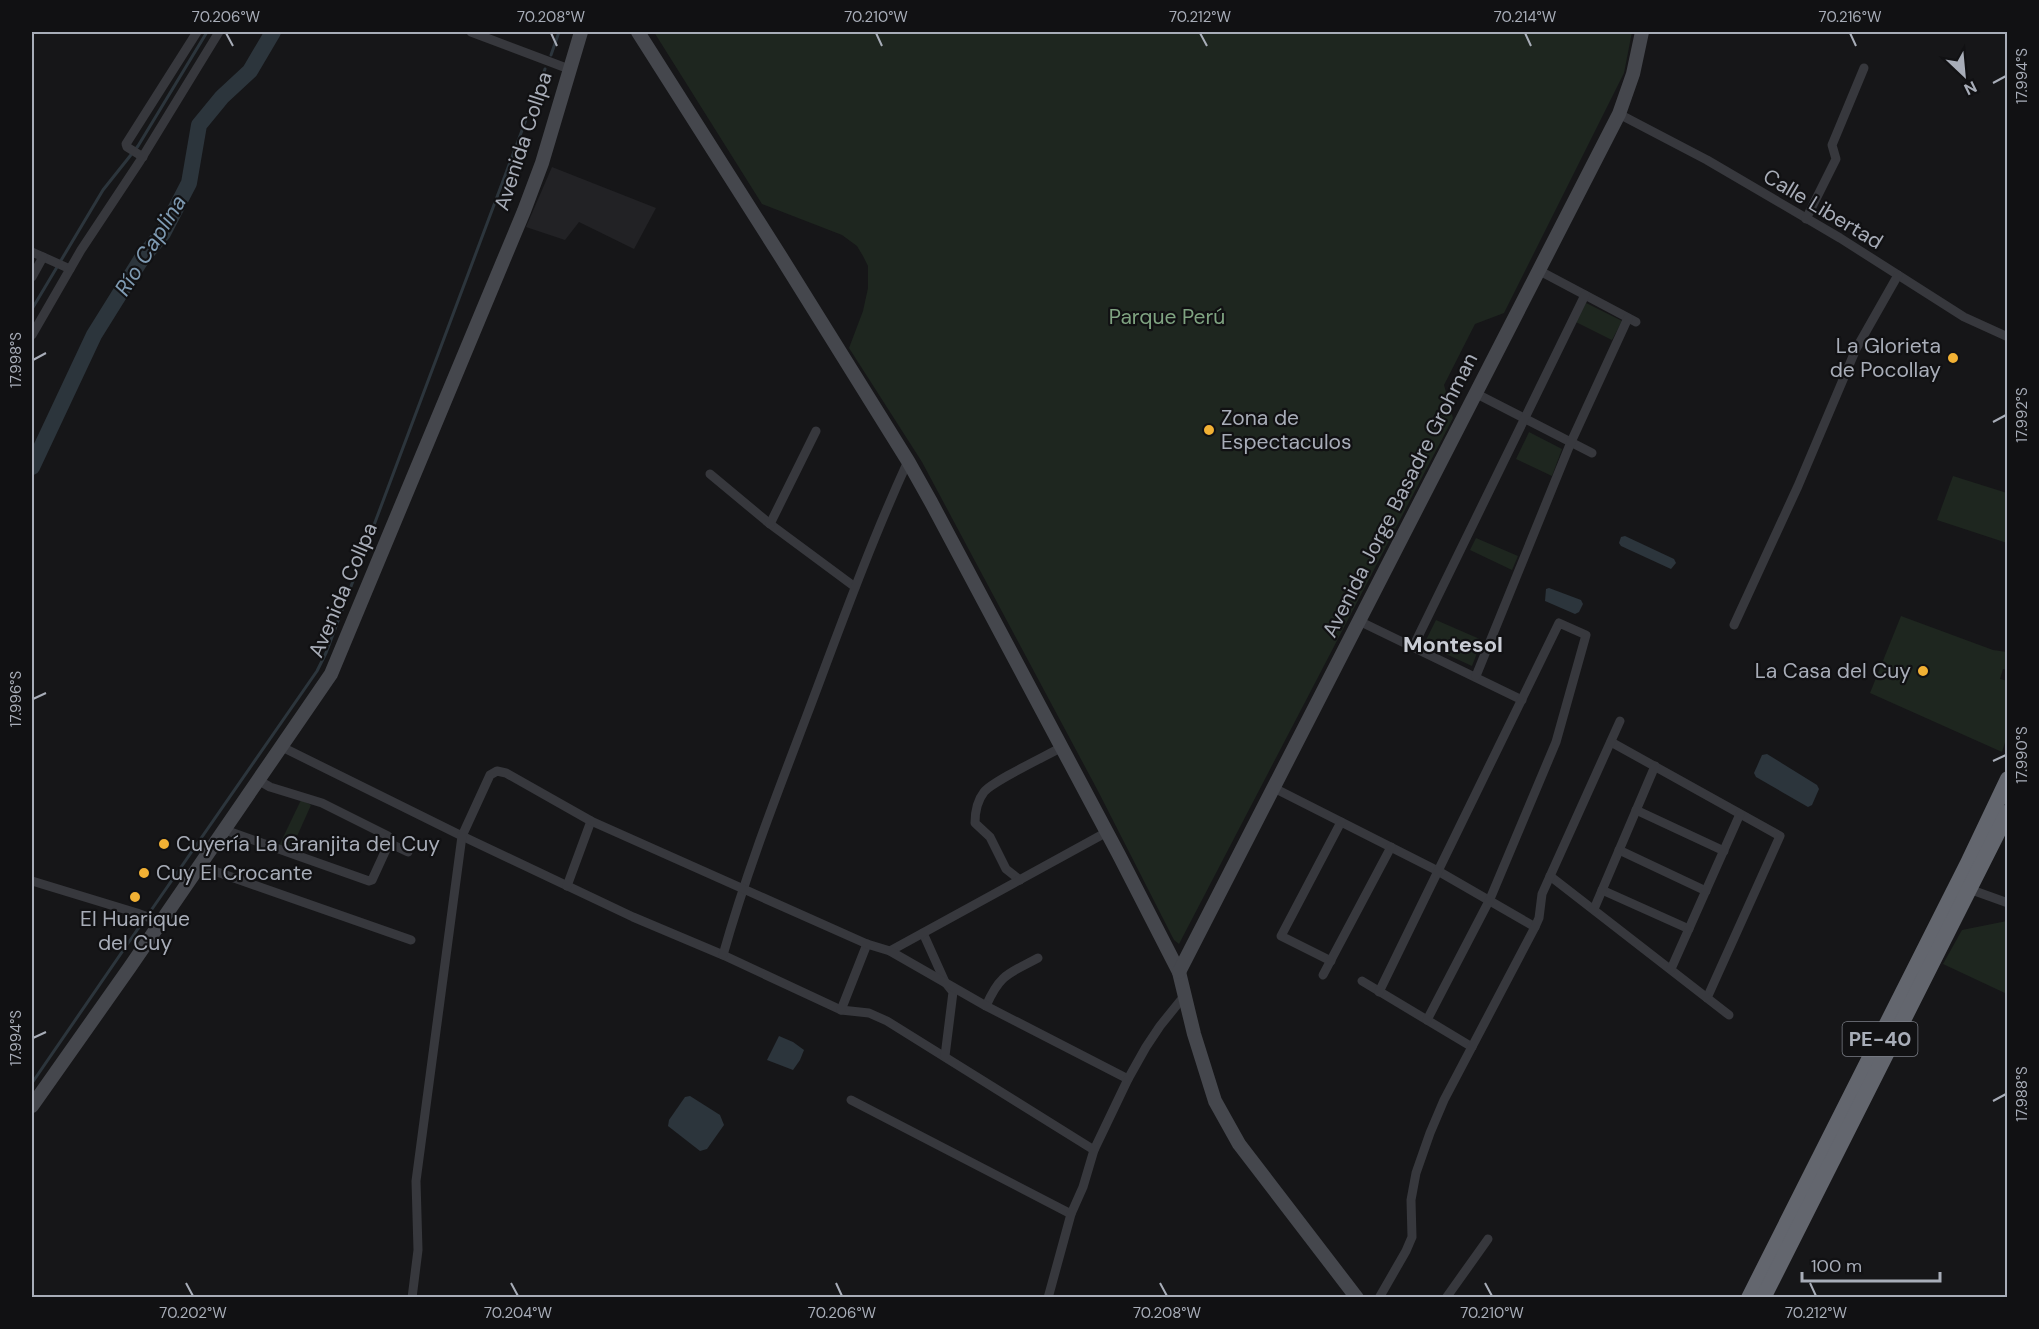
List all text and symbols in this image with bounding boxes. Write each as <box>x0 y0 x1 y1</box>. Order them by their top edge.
text: 70.206°W <box>192 7 261 27</box>
text: 70.208°W <box>517 7 585 27</box>
text: 70.210°W <box>844 7 908 27</box>
text: 70.212°W <box>1169 7 1232 27</box>
text: 70.214°W <box>1494 7 1557 27</box>
text: 70.216°W <box>1819 7 1882 27</box>
north arrow <box>1934 45 1994 105</box>
text: 17.994°S <box>2012 48 2032 104</box>
street label: Avenida Collpa <box>487 68 559 214</box>
text: N <box>1961 76 1980 100</box>
street label: Calle Libertad <box>1758 162 1888 256</box>
water label: Río Caplina <box>108 189 193 301</box>
park label: Parque Perú <box>1109 303 1225 331</box>
text: 17.998°S <box>6 332 26 388</box>
place label: La Glorieta de Pocollay <box>1830 332 1941 384</box>
street label: Avenida Jorge Basadre Grohman <box>1316 348 1484 642</box>
marker: La Glorieta de Pocollay <box>1946 351 1960 365</box>
text: 17.992°S <box>2012 387 2032 443</box>
place label: Zona de Espectaculos <box>1221 404 1352 456</box>
marker: Zona de Espectaculos <box>1202 423 1216 437</box>
street label: Avenida Collpa <box>302 518 384 662</box>
district label: Montesol <box>1403 630 1503 659</box>
place label: La Casa del Cuy <box>1755 657 1911 685</box>
marker: La Casa del Cuy <box>1916 664 1930 678</box>
text: 17.996°S <box>6 670 26 727</box>
text: 17.990°S <box>2012 726 2032 784</box>
place label: Cuyería La Granjita del Cuy <box>176 830 440 858</box>
marker: Cuyería La Granjita del Cuy <box>157 837 171 851</box>
place label: Cuy El Crocante <box>156 859 313 887</box>
marker: Cuy El Crocante <box>137 866 151 880</box>
marker: El Huarique del Cuy <box>128 890 142 904</box>
place label: El Huarique del Cuy <box>80 905 190 957</box>
text: 17.994°S <box>6 1010 26 1066</box>
road number: PE-40 <box>1842 1022 1918 1056</box>
text: 17.988°S <box>2012 1066 2032 1122</box>
scale bar <box>1802 1245 1940 1283</box>
text: 100 m <box>1811 1254 1862 1278</box>
text: 70.202°W <box>159 1303 227 1323</box>
text: 70.204°W <box>484 1303 552 1323</box>
text: 70.206°W <box>808 1303 877 1323</box>
text: 70.208°W <box>1133 1303 1201 1323</box>
text: 70.210°W <box>1460 1303 1524 1323</box>
text: 70.212°W <box>1785 1303 1848 1323</box>

